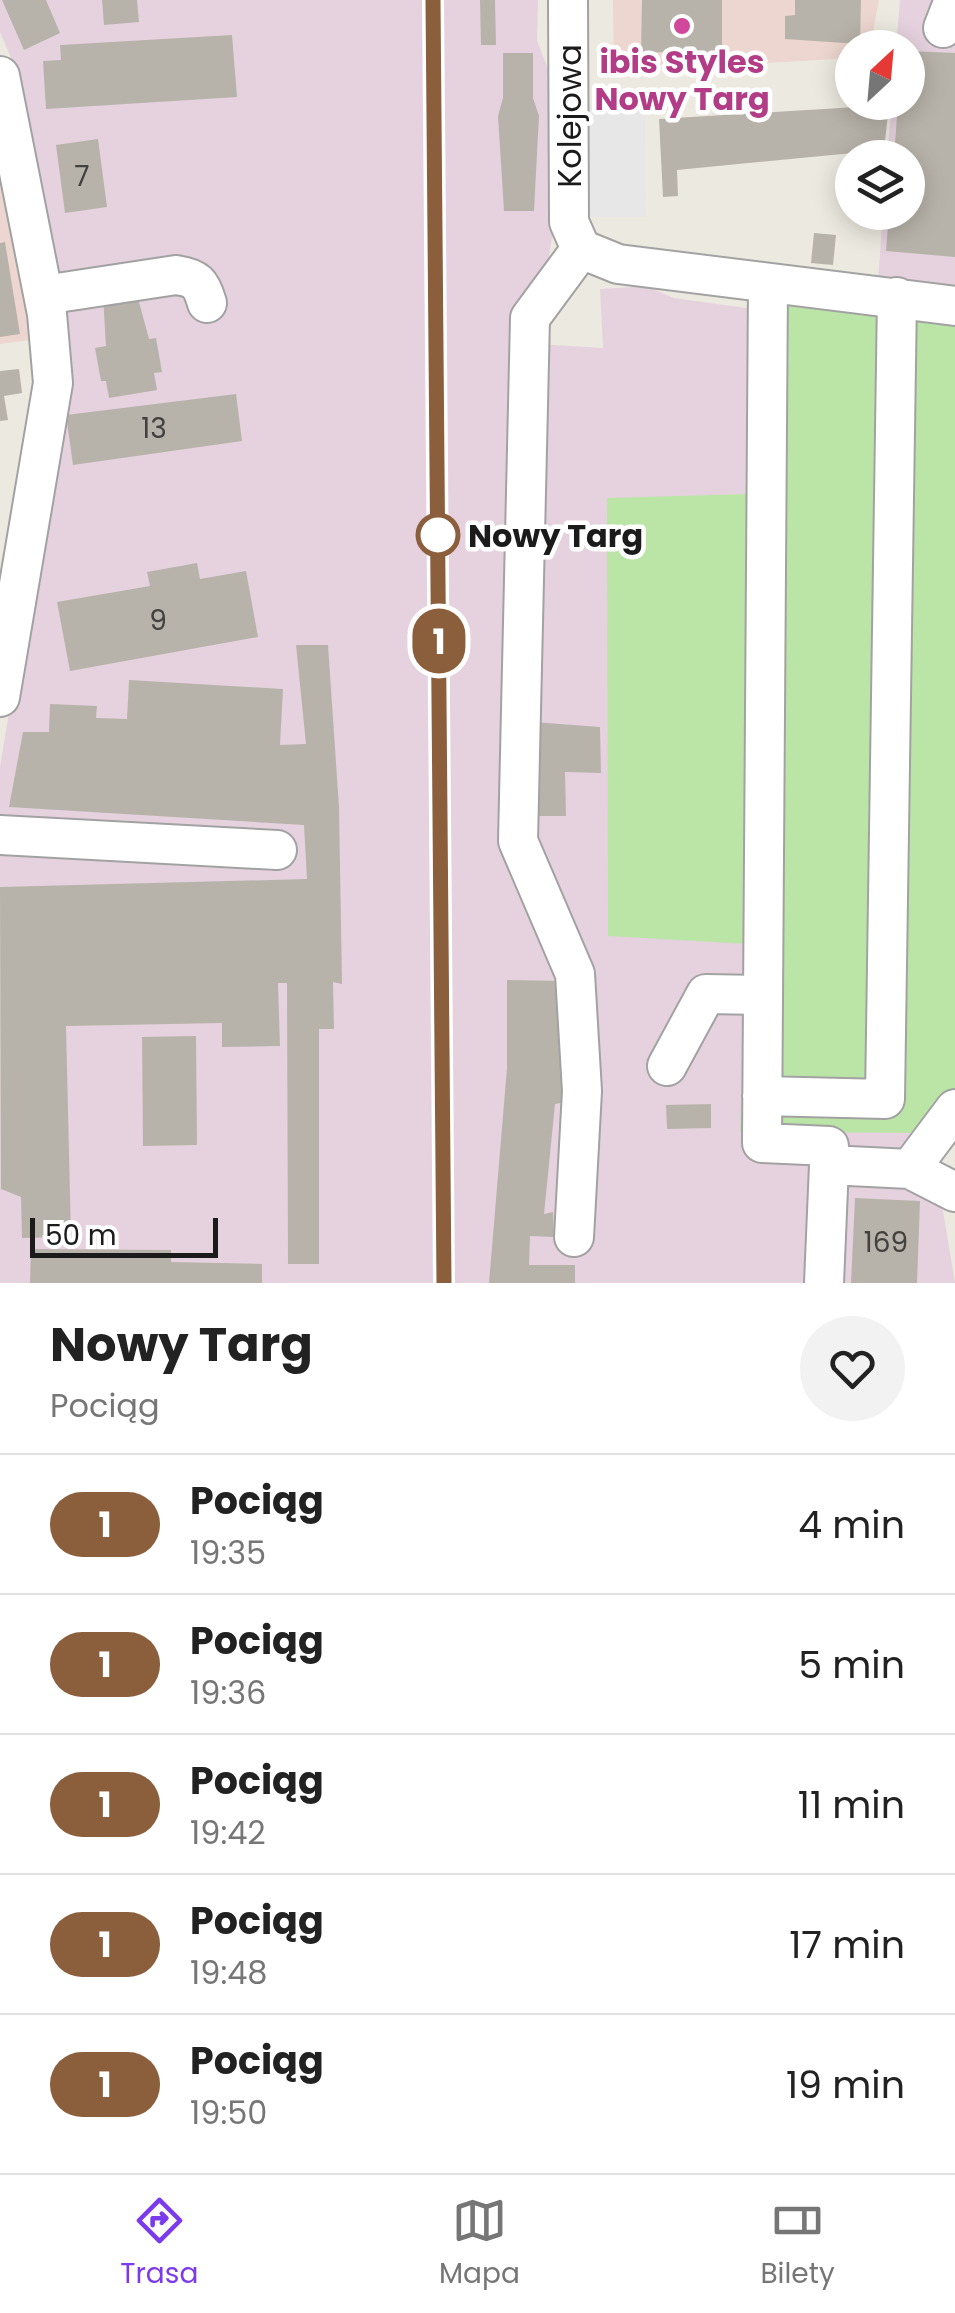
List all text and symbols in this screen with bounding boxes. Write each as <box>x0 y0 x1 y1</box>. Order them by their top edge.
marker: ibis Styles Nowy Targ <box>671 15 693 37</box>
north arrow <box>835 30 925 120</box>
map controls <box>835 30 925 230</box>
place label: ibis Styles Nowy Targ <box>594 39 770 121</box>
street label: Kolejowa <box>547 44 592 188</box>
button: layers <box>835 140 925 230</box>
house number: 7 <box>74 157 90 196</box>
house number: 13 <box>141 409 167 448</box>
place label: Nowy Targ <box>468 513 643 558</box>
marker: Nowy Targ <box>417 514 459 556</box>
house number: 9 <box>149 601 167 640</box>
line badge: 1 <box>406 608 472 674</box>
text: 1 <box>432 617 446 666</box>
scale bar <box>30 1213 218 1258</box>
text: 50 m <box>45 1216 116 1255</box>
house number: 169 <box>864 1223 908 1262</box>
text: Nowy Targ <box>50 1311 313 1378</box>
button: heart <box>800 1316 905 1421</box>
text: Pociąg <box>50 1383 160 1428</box>
text: Pociąg <box>190 1474 324 1527</box>
text: 4 min <box>798 1498 905 1551</box>
text: 1 <box>98 1500 112 1549</box>
text: 19:35 <box>190 1530 266 1575</box>
text: Pociąg <box>190 1614 324 1667</box>
text: 5 min <box>798 1638 905 1691</box>
text: 1 <box>98 1640 112 1689</box>
text: 19:36 <box>190 1670 266 1715</box>
text: Pociąg <box>190 1754 324 1807</box>
text: 11 min <box>798 1778 905 1831</box>
text: 1 <box>98 1780 112 1829</box>
text: 19:42 <box>190 1810 266 1855</box>
text: Pociąg <box>190 1894 324 1947</box>
text: 17 min <box>789 1918 905 1971</box>
text: 1 <box>98 1920 112 1969</box>
text: 19:48 <box>190 1950 268 1995</box>
text: Pociąg <box>190 2034 324 2087</box>
text: 19 min <box>786 2058 905 2111</box>
text: 1 <box>98 2060 112 2109</box>
text: 19:50 <box>190 2090 267 2135</box>
tab: Trasa <box>120 2193 198 2295</box>
tab: Mapa <box>439 2193 520 2295</box>
tab: Bilety <box>760 2193 835 2295</box>

